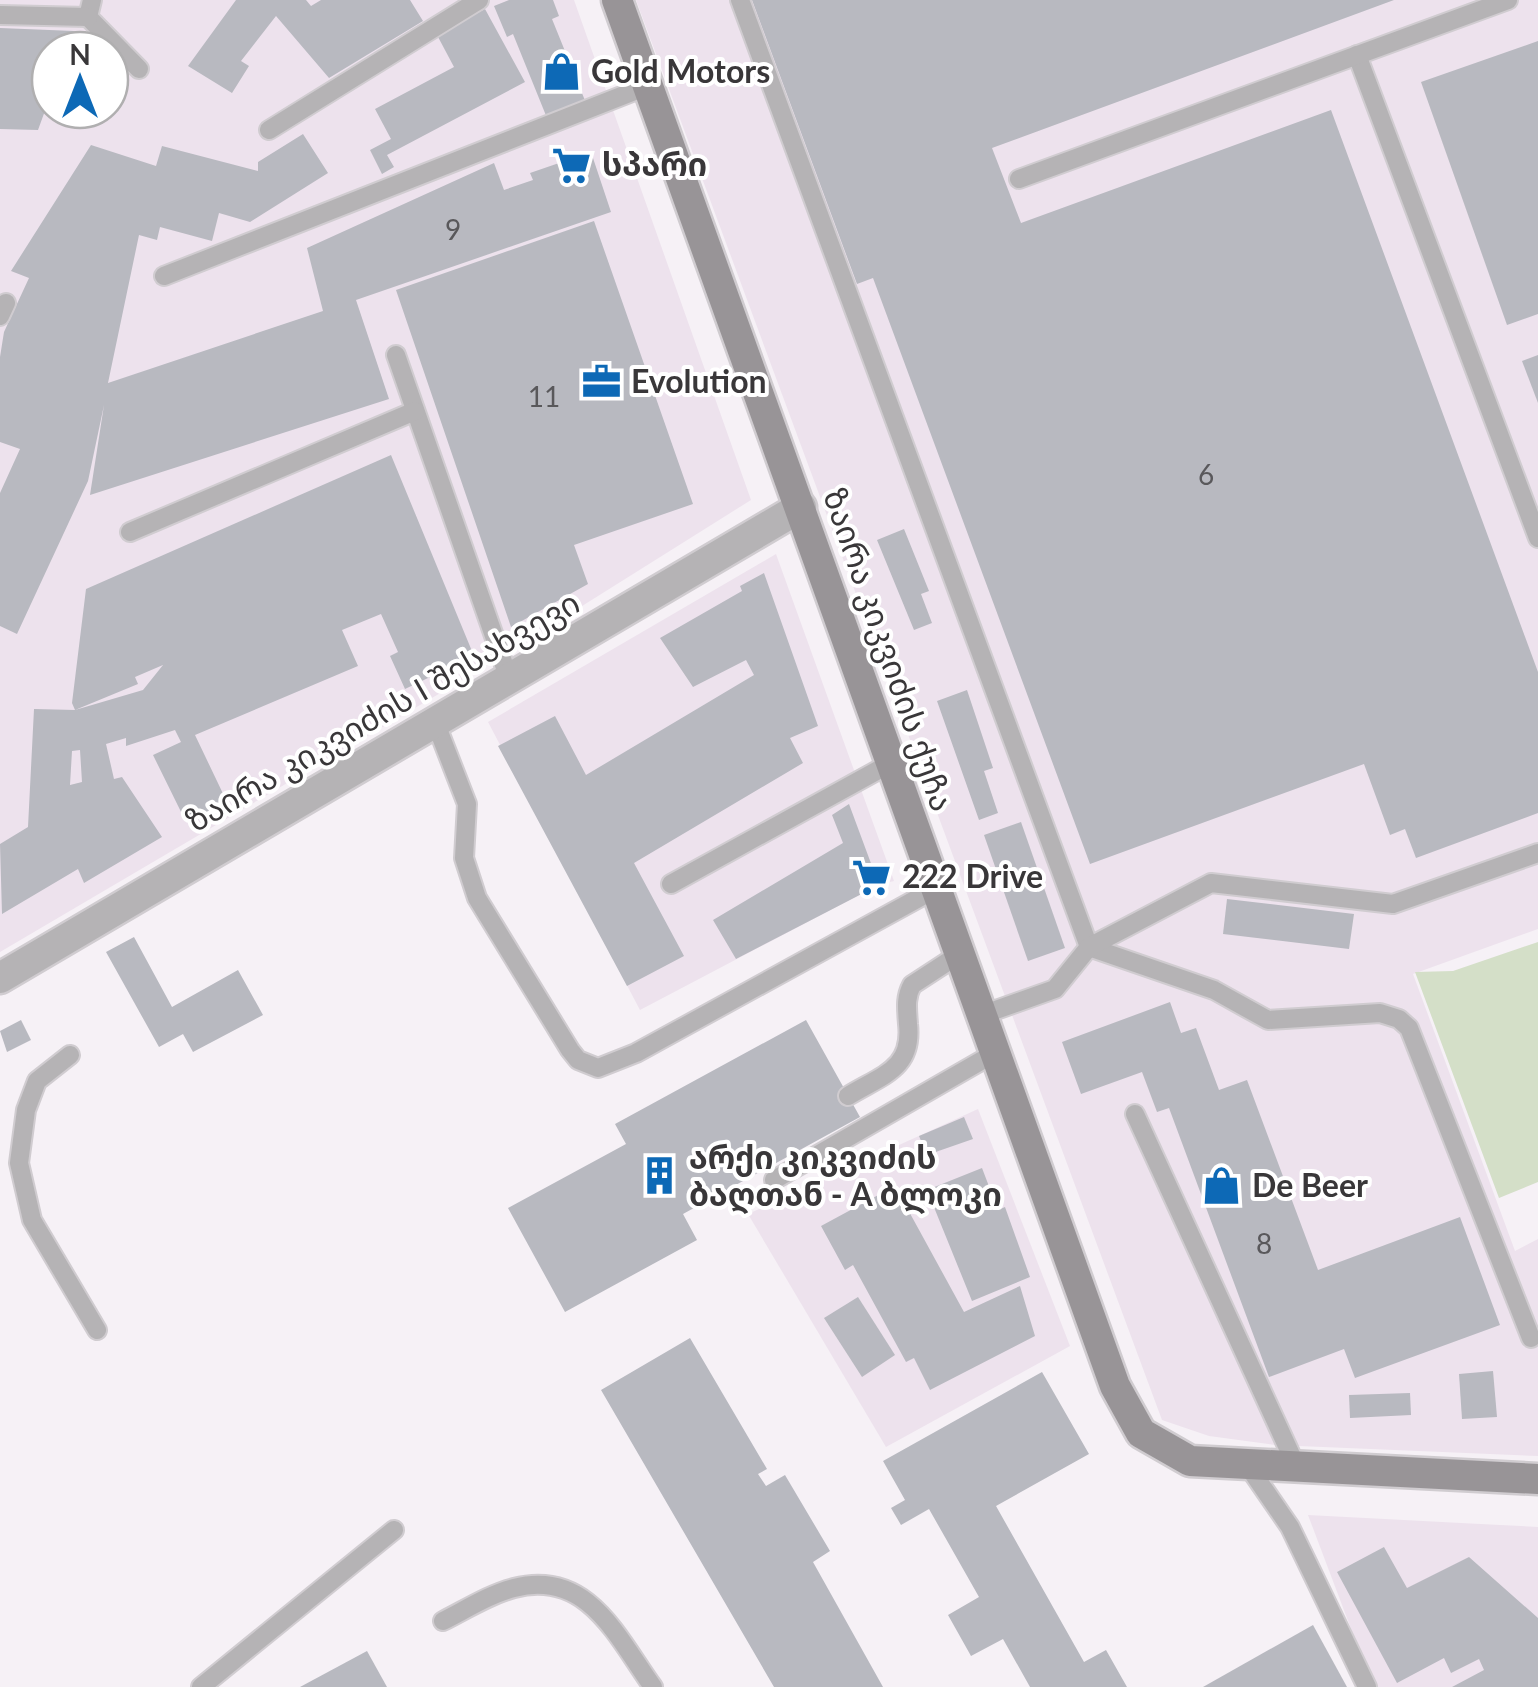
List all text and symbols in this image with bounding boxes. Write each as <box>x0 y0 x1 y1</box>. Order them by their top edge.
north arrow <box>30 30 130 130</box>
text: N <box>69 37 91 71</box>
shop icon: Gold Motors <box>540 51 582 93</box>
place label: Gold Motors <box>591 51 770 90</box>
supermarket icon: სპარი <box>551 144 593 186</box>
place label: სპარი <box>602 144 707 183</box>
house number: 9 <box>445 212 461 246</box>
office icon: Evolution <box>580 361 622 403</box>
place label: Evolution <box>631 361 767 400</box>
house number: 11 <box>528 379 560 413</box>
house number: 6 <box>1198 457 1214 491</box>
street label: ზაირა კიკვიძის ქუჩა <box>815 483 963 816</box>
street label: ზაირა კიკვიძის I შესახვევი <box>178 582 587 840</box>
supermarket icon: 222 Drive <box>851 856 893 898</box>
place label: 222 Drive <box>902 856 1043 895</box>
place label: არქი კიკვიძის ბაღთან - A ბლოკი <box>689 1137 1002 1215</box>
building icon: არქი კიკვიძის ბაღთან - A ბლოკი <box>638 1155 680 1197</box>
shop icon: De Beer <box>1201 1165 1243 1207</box>
place label: De Beer <box>1252 1165 1368 1204</box>
house number: 8 <box>1256 1226 1272 1260</box>

